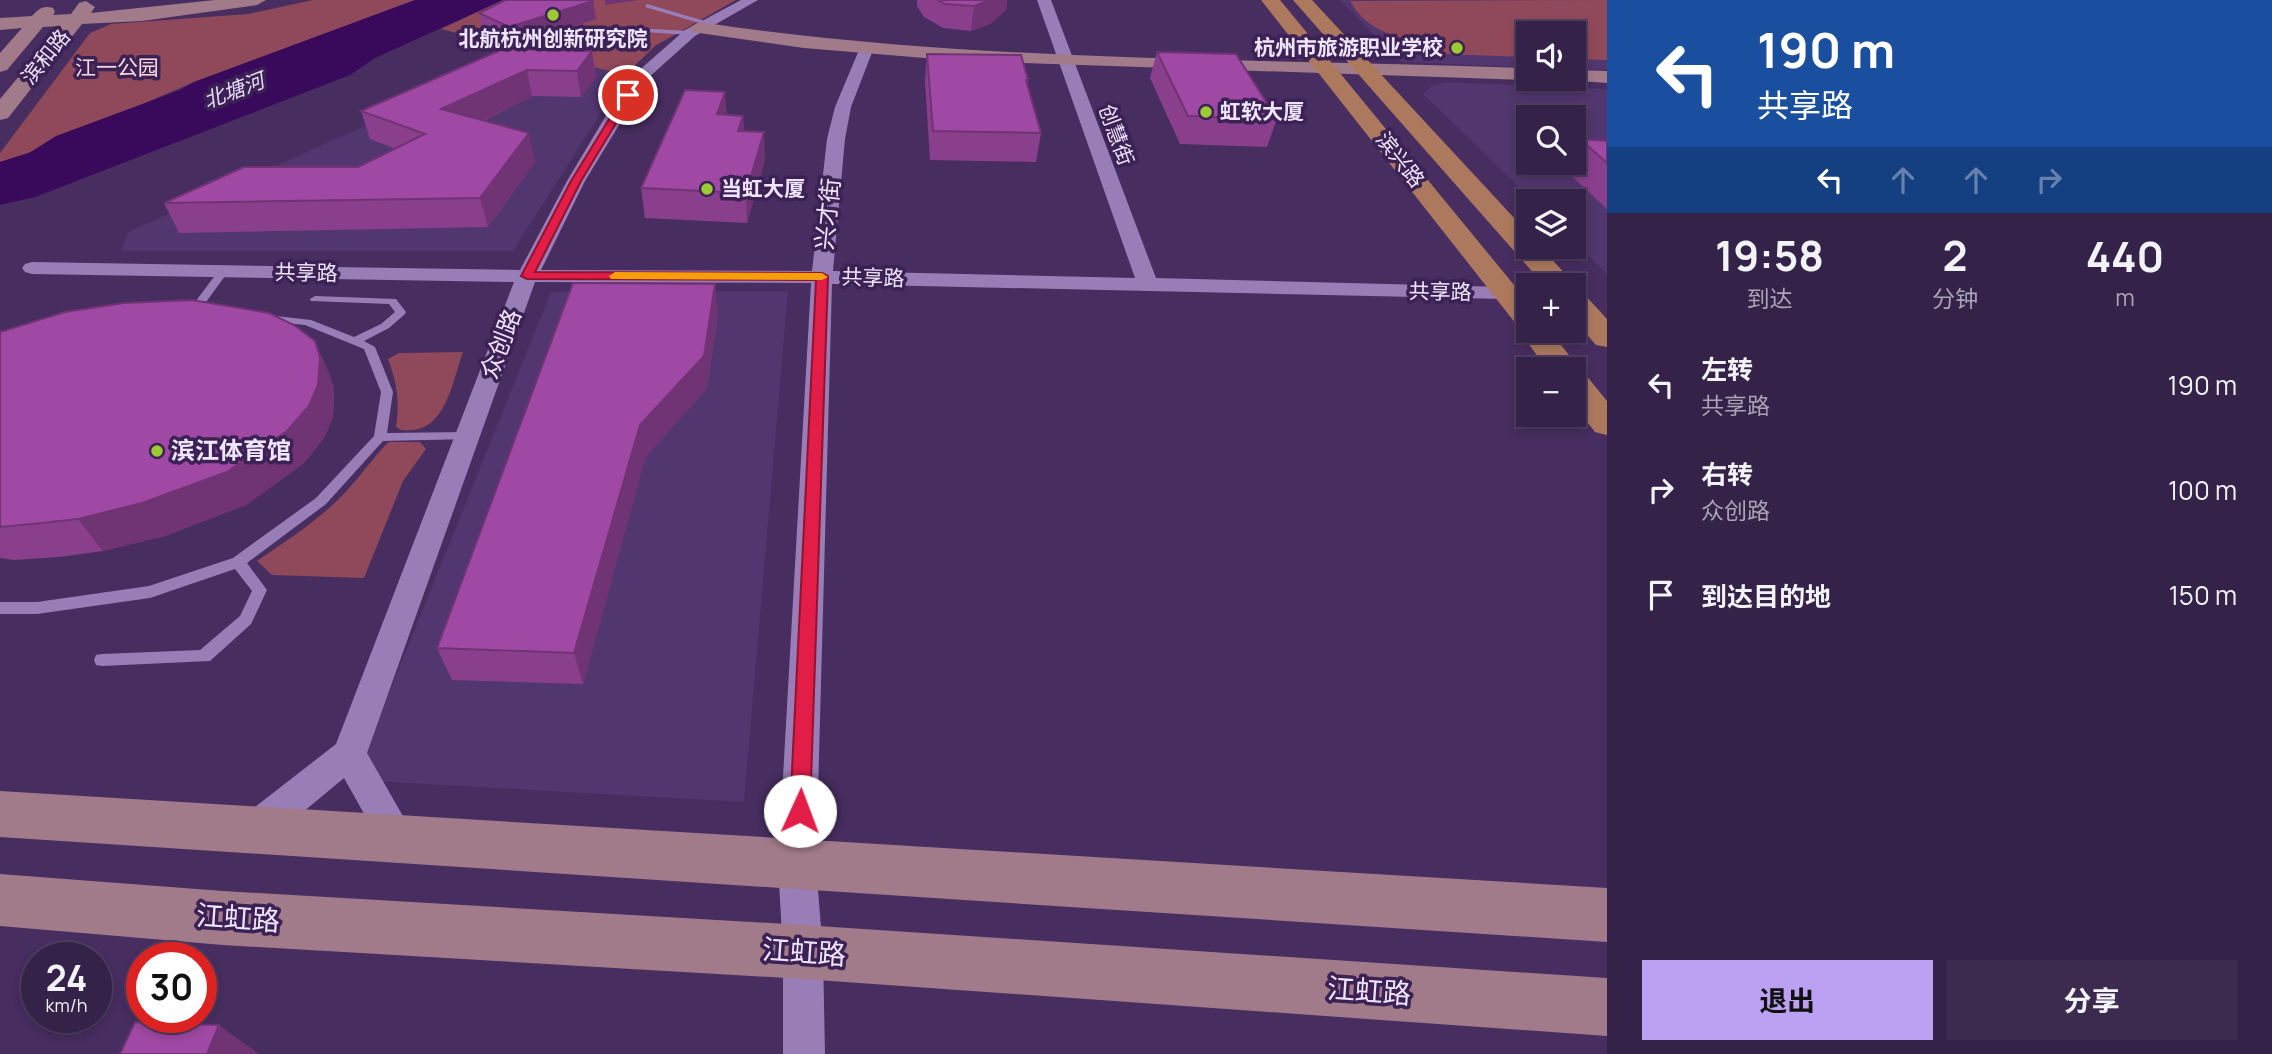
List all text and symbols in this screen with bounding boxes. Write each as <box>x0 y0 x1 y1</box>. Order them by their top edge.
marker: 北航杭州创新研究院 <box>545 7 561 23</box>
text: 190 m <box>1757 16 1895 83</box>
map controls <box>1516 21 1586 427</box>
button: sound <box>1516 21 1586 91</box>
street label: 滨和路 <box>15 23 76 90</box>
place label: 北航杭州创新研究院 <box>459 24 648 52</box>
icon: left <box>1642 28 1733 119</box>
place label: 杭州市旅游职业学校 <box>1254 33 1443 61</box>
marker: 杭州市旅游职业学校 <box>1449 40 1465 56</box>
park label: 江一公园 <box>75 53 159 81</box>
water label: 北塘河 <box>199 64 272 114</box>
pin <box>598 65 658 125</box>
icon: arrive <box>609 76 647 114</box>
text: 共享路 <box>1757 83 1853 127</box>
place label: 虹软大厦 <box>1220 97 1304 125</box>
street label: 创慧街 <box>1093 100 1141 169</box>
marker: 虹软大厦 <box>1198 104 1214 120</box>
button: search <box>1516 105 1586 175</box>
street label: 滨兴路 <box>1370 126 1431 193</box>
icon: left <box>1811 161 1849 199</box>
icon: ahead <box>1884 161 1922 199</box>
icon: ahead <box>1957 161 1995 199</box>
icon: right <box>2030 161 2068 199</box>
place label: 当虹大厦 <box>721 174 805 202</box>
street label: 兴才街 <box>806 176 847 251</box>
marker: 当虹大厦 <box>699 181 715 197</box>
button: layers <box>1516 189 1586 259</box>
text: 19:58 <box>1715 226 1824 284</box>
text: 2 <box>1942 226 1967 284</box>
text: 440 <box>2086 227 2164 285</box>
street label: 共享路 <box>274 257 338 287</box>
street label: 共享路 <box>841 262 905 292</box>
button: + <box>1516 273 1586 343</box>
street label: 共享路 <box>1408 276 1472 306</box>
text: m <box>2115 281 2135 313</box>
text: 到达 <box>1746 282 1792 314</box>
text: 分钟 <box>1932 282 1978 314</box>
street label: 众创路 <box>471 304 528 383</box>
text: 左转 <box>1701 351 1753 387</box>
button: − <box>1516 357 1586 427</box>
icon: left <box>1642 366 1680 404</box>
text: 190 m <box>2168 367 2237 403</box>
text: 共享路 <box>1701 389 1770 421</box>
place label: 滨江体育馆 <box>171 433 291 466</box>
marker: 滨江体育馆 <box>149 443 165 459</box>
text: 右转 <box>1701 456 1753 492</box>
icon: right <box>1642 471 1680 509</box>
text: 100 m <box>2168 472 2237 508</box>
text: 众创路 <box>1701 494 1770 526</box>
icon: arrive <box>1642 576 1680 614</box>
text: 150 m <box>2169 577 2237 613</box>
text: 到达目的地 <box>1701 578 1831 614</box>
position arrow <box>763 774 837 848</box>
street label: 江虹路 <box>195 895 281 939</box>
street label: 江虹路 <box>761 929 847 973</box>
speed limit sign: 30 <box>126 942 217 1033</box>
text: 24 <box>46 954 87 1002</box>
button: 退出 <box>1642 960 1933 1040</box>
button: 分享 <box>1947 960 2237 1040</box>
street label: 江虹路 <box>1326 968 1412 1012</box>
text: km/h <box>46 993 87 1017</box>

